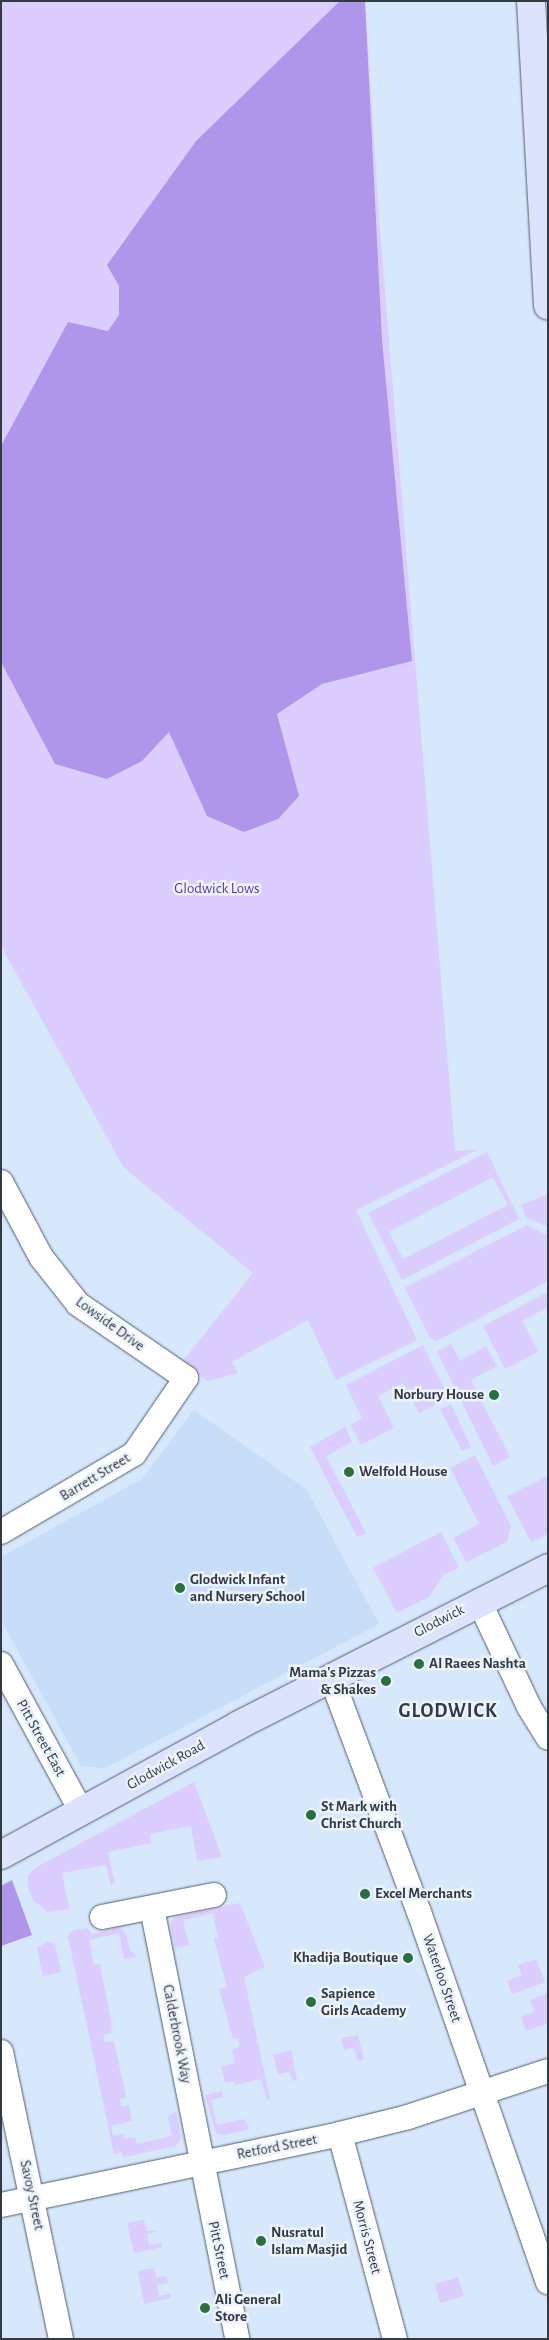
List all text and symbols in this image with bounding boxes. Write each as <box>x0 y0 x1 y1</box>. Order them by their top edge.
park label: Glodwick Lows <box>174 880 260 898</box>
street label: Lowside Drive <box>72 1293 148 1355</box>
place label: Norbury House <box>393 1386 484 1404</box>
marker: Norbury House <box>488 1389 500 1401</box>
street label: Barrett Street <box>57 1449 133 1505</box>
place label: Welfold House <box>359 1463 447 1481</box>
marker: Welfold House <box>343 1466 355 1478</box>
place label: Glodwick Infant and Nursery School <box>190 1570 305 1605</box>
marker: Glodwick Infant and Nursery School <box>174 1582 186 1594</box>
street label: Glodwick <box>411 1601 467 1641</box>
place label: Al Raees Nashta <box>429 1655 526 1673</box>
marker: Al Raees Nashta <box>413 1658 425 1670</box>
place label: Mama's Pizzas & Shakes <box>289 1663 376 1698</box>
marker: Mama's Pizzas & Shakes <box>380 1675 392 1687</box>
street label: Pitt Street East <box>12 1696 70 1780</box>
district label: GLODWICK <box>397 1699 499 1723</box>
street label: Glodwick Road <box>124 1736 208 1794</box>
place label: St Mark with Christ Church <box>321 1797 401 1832</box>
marker: St Mark with Christ Church <box>305 1809 317 1821</box>
place label: Excel Merchants <box>375 1885 472 1903</box>
marker: Excel Merchants <box>359 1888 371 1900</box>
street label: Waterloo Street <box>419 1932 465 2024</box>
place label: Khadija Boutique <box>293 1949 398 1967</box>
marker: Khadija Boutique <box>402 1952 414 1964</box>
street label: Calderbrook Way <box>159 1983 195 2085</box>
place label: Sapience Girls Academy <box>321 1984 406 2019</box>
marker: Sapience Girls Academy <box>305 1996 317 2008</box>
street label: Retford Street <box>235 2130 319 2164</box>
street label: Savoy Street <box>16 2158 48 2232</box>
street label: Morris Street <box>349 2198 385 2276</box>
street label: Pitt Street <box>204 2219 234 2281</box>
place label: Nusratul Islam Masjid <box>271 2223 347 2258</box>
marker: Nusratul Islam Masjid <box>255 2235 267 2247</box>
place label: Ali General Store <box>215 2290 281 2325</box>
marker: Ali General Store <box>199 2302 211 2314</box>

